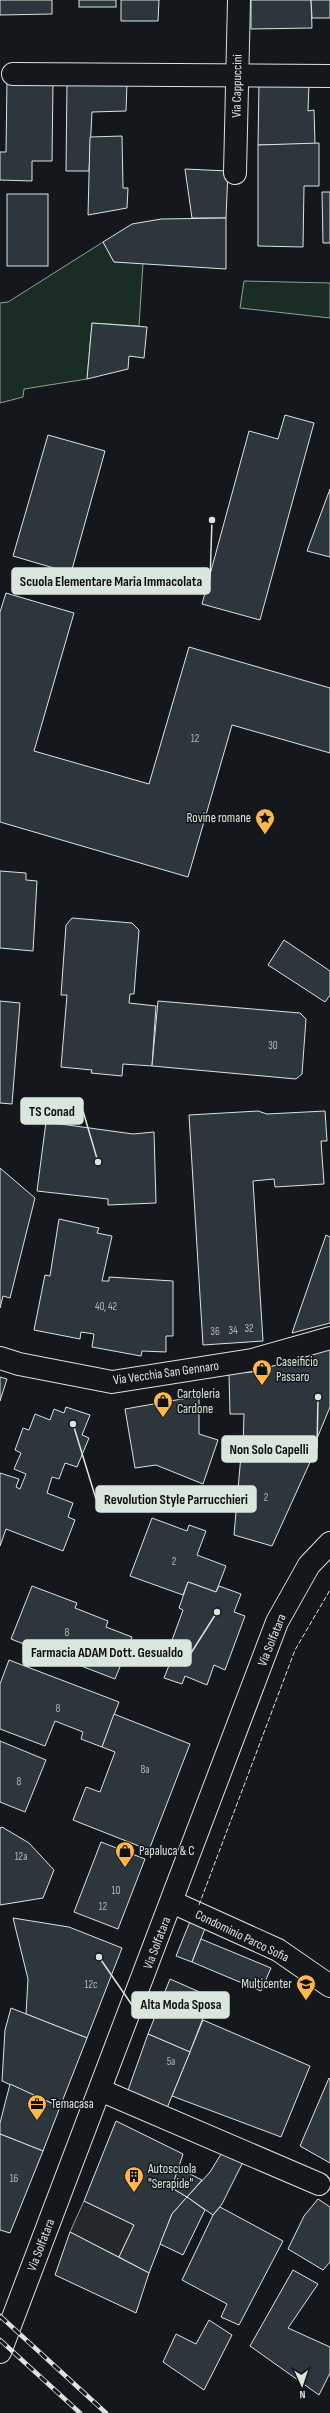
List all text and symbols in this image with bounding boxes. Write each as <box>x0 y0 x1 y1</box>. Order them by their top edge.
street label: Via Cappuccini <box>228 54 246 118</box>
callout: Scuola Elementare Maria Immacolata <box>12 568 210 594</box>
text: Scuola Elementare Maria Immacolata <box>20 573 202 590</box>
house number: 12 <box>191 732 200 745</box>
place icon: Rovine romane <box>254 807 276 835</box>
place label: Rovine romane <box>186 810 251 826</box>
house number: 30 <box>268 1039 278 1052</box>
callout: TS Conad <box>21 1098 83 1124</box>
text: TS Conad <box>29 1103 75 1120</box>
house number: 40, 42 <box>95 1300 118 1313</box>
house number: 32 <box>244 1322 254 1335</box>
house number: 34 <box>228 1324 238 1337</box>
house number: 36 <box>210 1325 220 1338</box>
place label: Caseificio Passaro <box>276 1354 318 1385</box>
street label: Via Vecchia San Gennaro <box>112 1358 220 1388</box>
shop icon: Caseificio Passaro <box>251 1358 273 1386</box>
place label: Cartoleria Cardone <box>177 1386 220 1417</box>
shop icon: Cartoleria Cardone <box>152 1390 174 1418</box>
callout: Non Solo Capelli <box>222 1436 317 1462</box>
text: Non Solo Capelli <box>229 1441 309 1458</box>
callout: Revolution Style Parrucchieri <box>96 1486 256 1512</box>
text: Revolution Style Parrucchieri <box>104 1491 248 1508</box>
house number: 2 <box>264 1491 269 1504</box>
house number: 2 <box>172 1555 177 1568</box>
street label: Via Solfatara <box>254 1612 290 1668</box>
house number: 8 <box>65 1626 70 1639</box>
callout: Farmacia ADAM Dott. Gesualdo <box>23 1640 191 1666</box>
text: Farmacia ADAM Dott. Gesualdo <box>31 1644 183 1661</box>
house number: 8 <box>56 1702 61 1715</box>
house number: 8a <box>140 1763 150 1776</box>
house number: 8 <box>17 1775 22 1788</box>
shop icon: Papaluca & C <box>114 1840 136 1868</box>
place label: Papaluca & C <box>139 1843 195 1859</box>
house number: 12a <box>15 1850 27 1863</box>
house number: 10 <box>112 1884 120 1897</box>
house number: 12 <box>99 1900 108 1913</box>
street label: Condominio Parco Sofia <box>193 1906 291 1966</box>
street label: Via Solfatara <box>140 1915 174 1971</box>
school or university icon: Multicenter <box>295 1973 317 2001</box>
place label: Multicenter <box>241 1976 292 1992</box>
house number: 12c <box>85 1978 97 1991</box>
callout: Alta Moda Sposa <box>132 1992 229 2018</box>
text: Alta Moda Sposa <box>140 1996 222 2013</box>
house number: 5a <box>167 2055 175 2068</box>
office icon: Temacasa <box>26 2093 48 2121</box>
place label: Temacasa <box>51 2096 94 2112</box>
place label: Autoscuola "Serapide" <box>147 2161 196 2192</box>
building icon: Autoscuola "Serapide" <box>123 2165 145 2193</box>
house number: 16 <box>10 2172 19 2185</box>
street label: Via Solfatara <box>24 2217 58 2273</box>
north arrow <box>282 2365 322 2405</box>
text: N <box>299 2388 306 2401</box>

